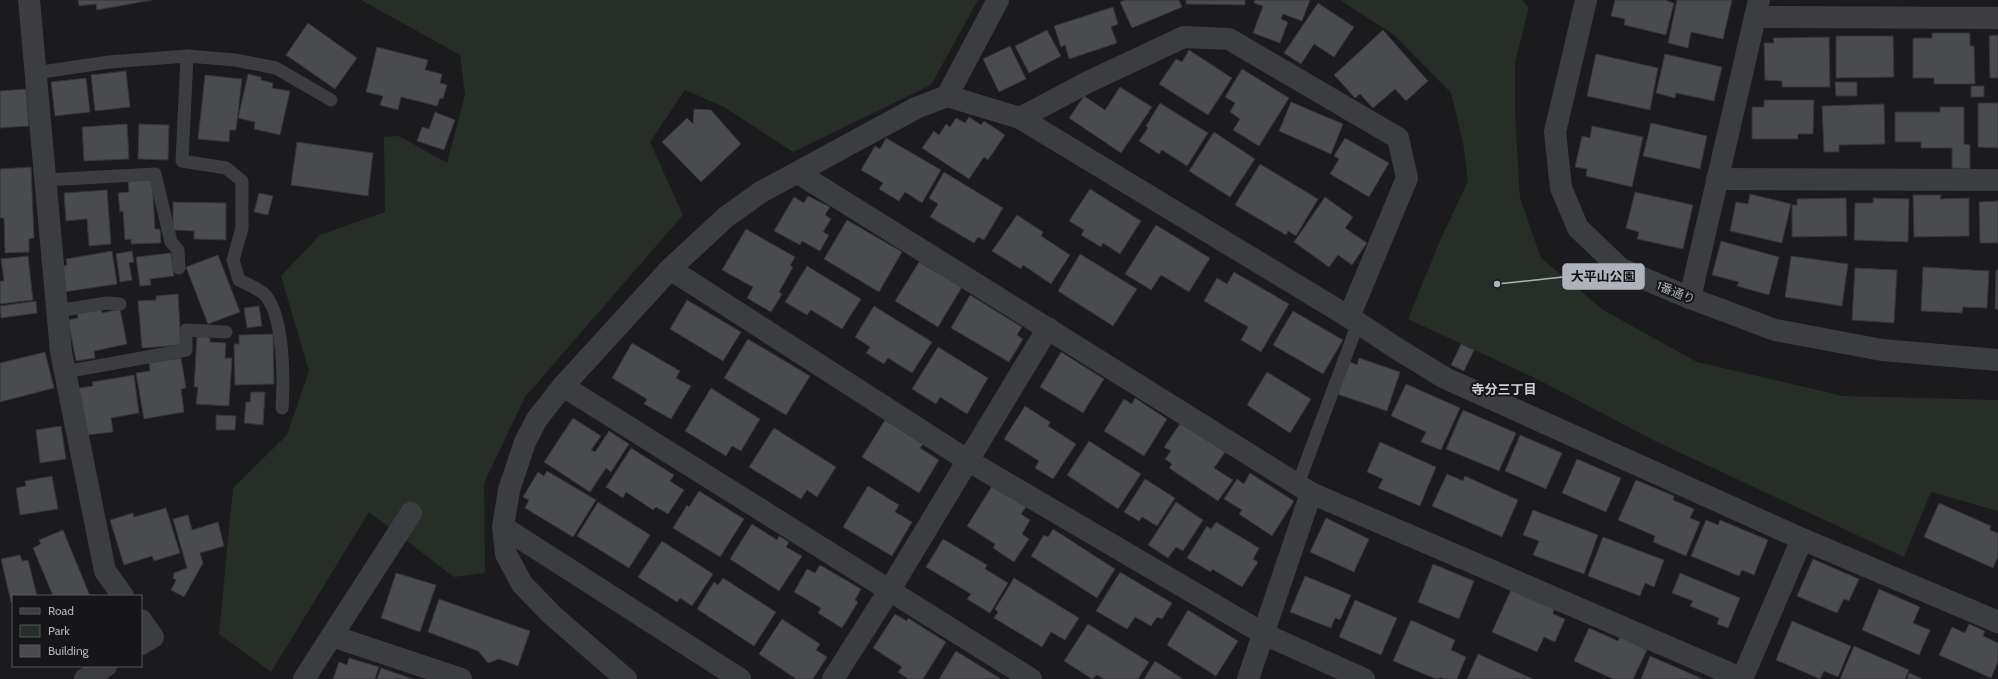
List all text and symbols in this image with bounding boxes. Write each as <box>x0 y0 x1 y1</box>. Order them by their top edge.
callout: 大平山公園 <box>1563 264 1644 289</box>
text: 大平山公園 <box>1570 268 1636 284</box>
street label: 1番通り <box>1655 278 1697 306</box>
district label: 寺分三丁目 <box>1471 381 1537 397</box>
legend <box>12 595 142 667</box>
text: Road <box>48 603 74 618</box>
text: Park <box>48 623 70 638</box>
text: Building <box>48 643 90 658</box>

